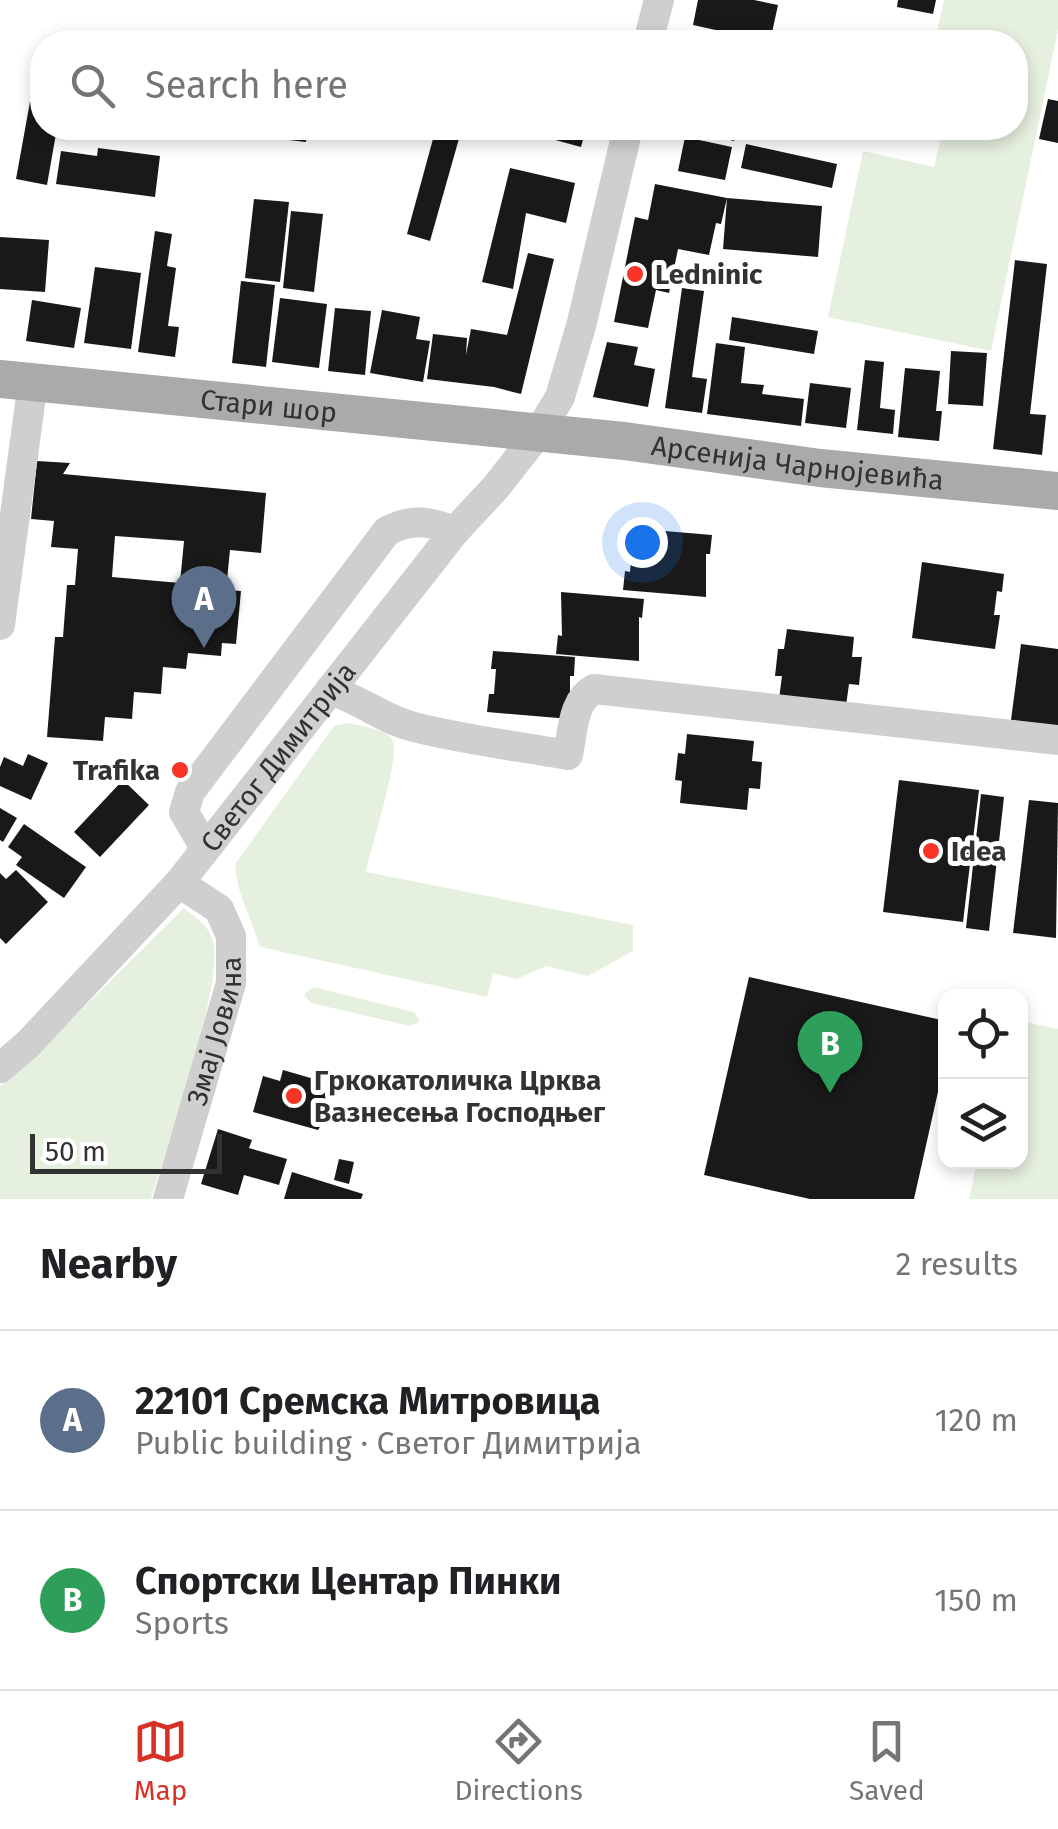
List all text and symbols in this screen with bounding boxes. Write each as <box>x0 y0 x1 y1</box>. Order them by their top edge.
search box <box>30 30 1028 140</box>
icon: search <box>65 58 120 113</box>
text: Search here <box>145 62 348 108</box>
place label: Ledninic <box>655 258 763 291</box>
marker: Ledninic <box>624 263 646 285</box>
street label: Стари шор <box>199 383 339 429</box>
street label: Арсенија Чарнојевића <box>649 429 945 497</box>
your location <box>617 517 668 568</box>
pin: A <box>172 566 236 648</box>
street label: Светог Димитрија <box>194 656 363 859</box>
place label: Trafika <box>73 754 160 787</box>
marker: Trafika <box>169 759 191 781</box>
place label: Idea <box>951 835 1007 868</box>
marker: Idea <box>920 840 942 862</box>
street label: Змај Јовина <box>180 957 248 1109</box>
map controls <box>938 989 1028 1169</box>
button: locate <box>938 989 1028 1079</box>
pin: B <box>798 1010 862 1093</box>
place label: Гркокатоличка Црква Вазнесења Господњег <box>314 1064 606 1129</box>
button: layers <box>938 1079 1028 1169</box>
marker: Гркокатоличка Црква Вазнесења Господњег <box>283 1085 305 1107</box>
scale bar <box>30 1129 222 1174</box>
text: 50 m <box>45 1135 106 1168</box>
text: Nearby <box>40 1239 177 1289</box>
text: 2 results <box>895 1245 1018 1283</box>
text: 22101 Сремска Митровица <box>135 1378 601 1424</box>
text: A <box>63 1401 82 1439</box>
text: 120 m <box>935 1401 1018 1439</box>
text: Public building · Светог Димитрија <box>135 1424 642 1462</box>
text: Спортски Центар Пинки <box>135 1558 561 1604</box>
text: B <box>63 1581 82 1619</box>
text: 150 m <box>934 1581 1018 1619</box>
text: Sports <box>135 1604 229 1642</box>
tab: Map <box>133 1714 188 1807</box>
tab: Directions <box>454 1714 583 1807</box>
tab: Saved <box>849 1714 925 1807</box>

